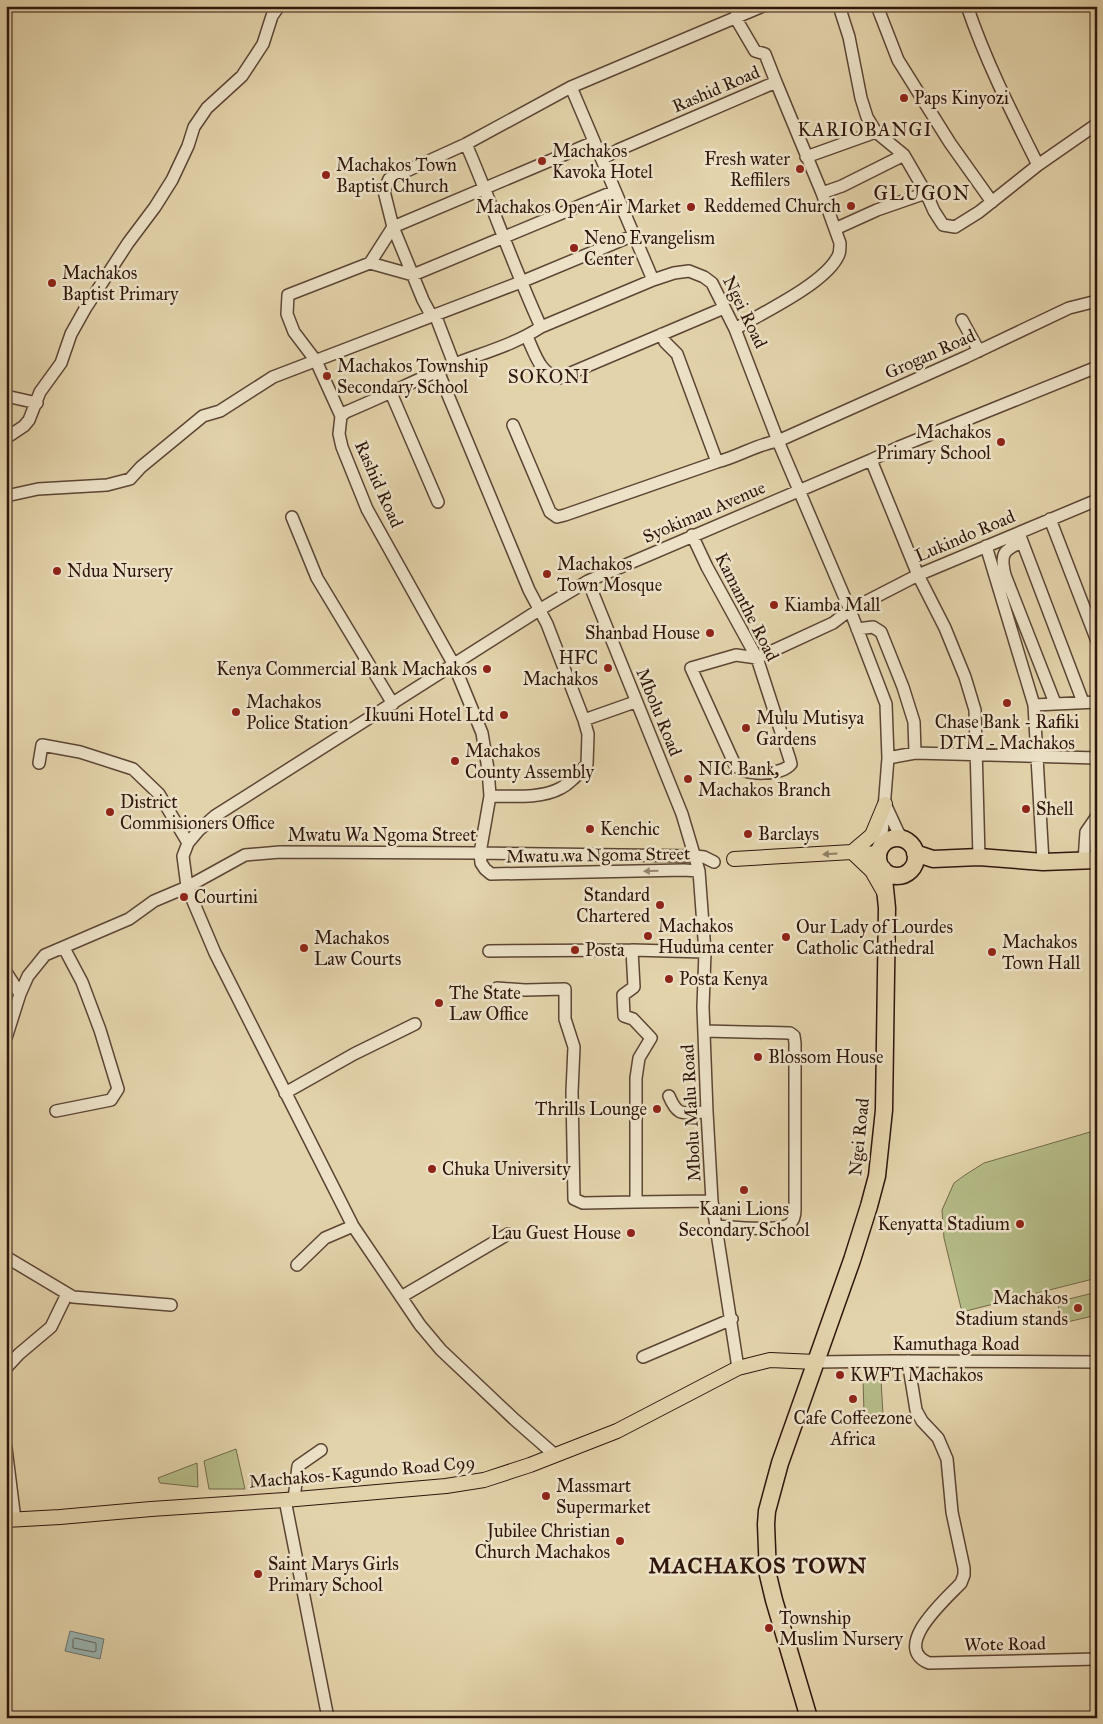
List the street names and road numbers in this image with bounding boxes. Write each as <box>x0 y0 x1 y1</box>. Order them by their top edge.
street label: Rashid Road <box>669 61 763 117</box>
street label: Ngei Road <box>717 272 772 352</box>
street label: Grogan Road <box>881 324 979 385</box>
street label: Rashid Road <box>350 437 408 531</box>
street label: Syokimau Avenue <box>639 476 769 548</box>
street label: Lukindo Road <box>912 505 1018 567</box>
street label: Kamanthe Road <box>710 549 784 665</box>
street label: Mbolu Road <box>631 665 687 759</box>
street label: Mwatu Wa Ngoma Street <box>288 824 477 847</box>
street label: Mwatu wa Ngoma Street <box>506 842 691 869</box>
street label: Mbolu Malu Road <box>676 1044 706 1182</box>
street label: Ngei Road <box>844 1097 875 1177</box>
street label: Kamuthaga Road <box>892 1333 1020 1356</box>
street label: Machakos-Kagundo Road C99 <box>248 1451 476 1494</box>
street label: Wote Road <box>964 1632 1046 1656</box>

